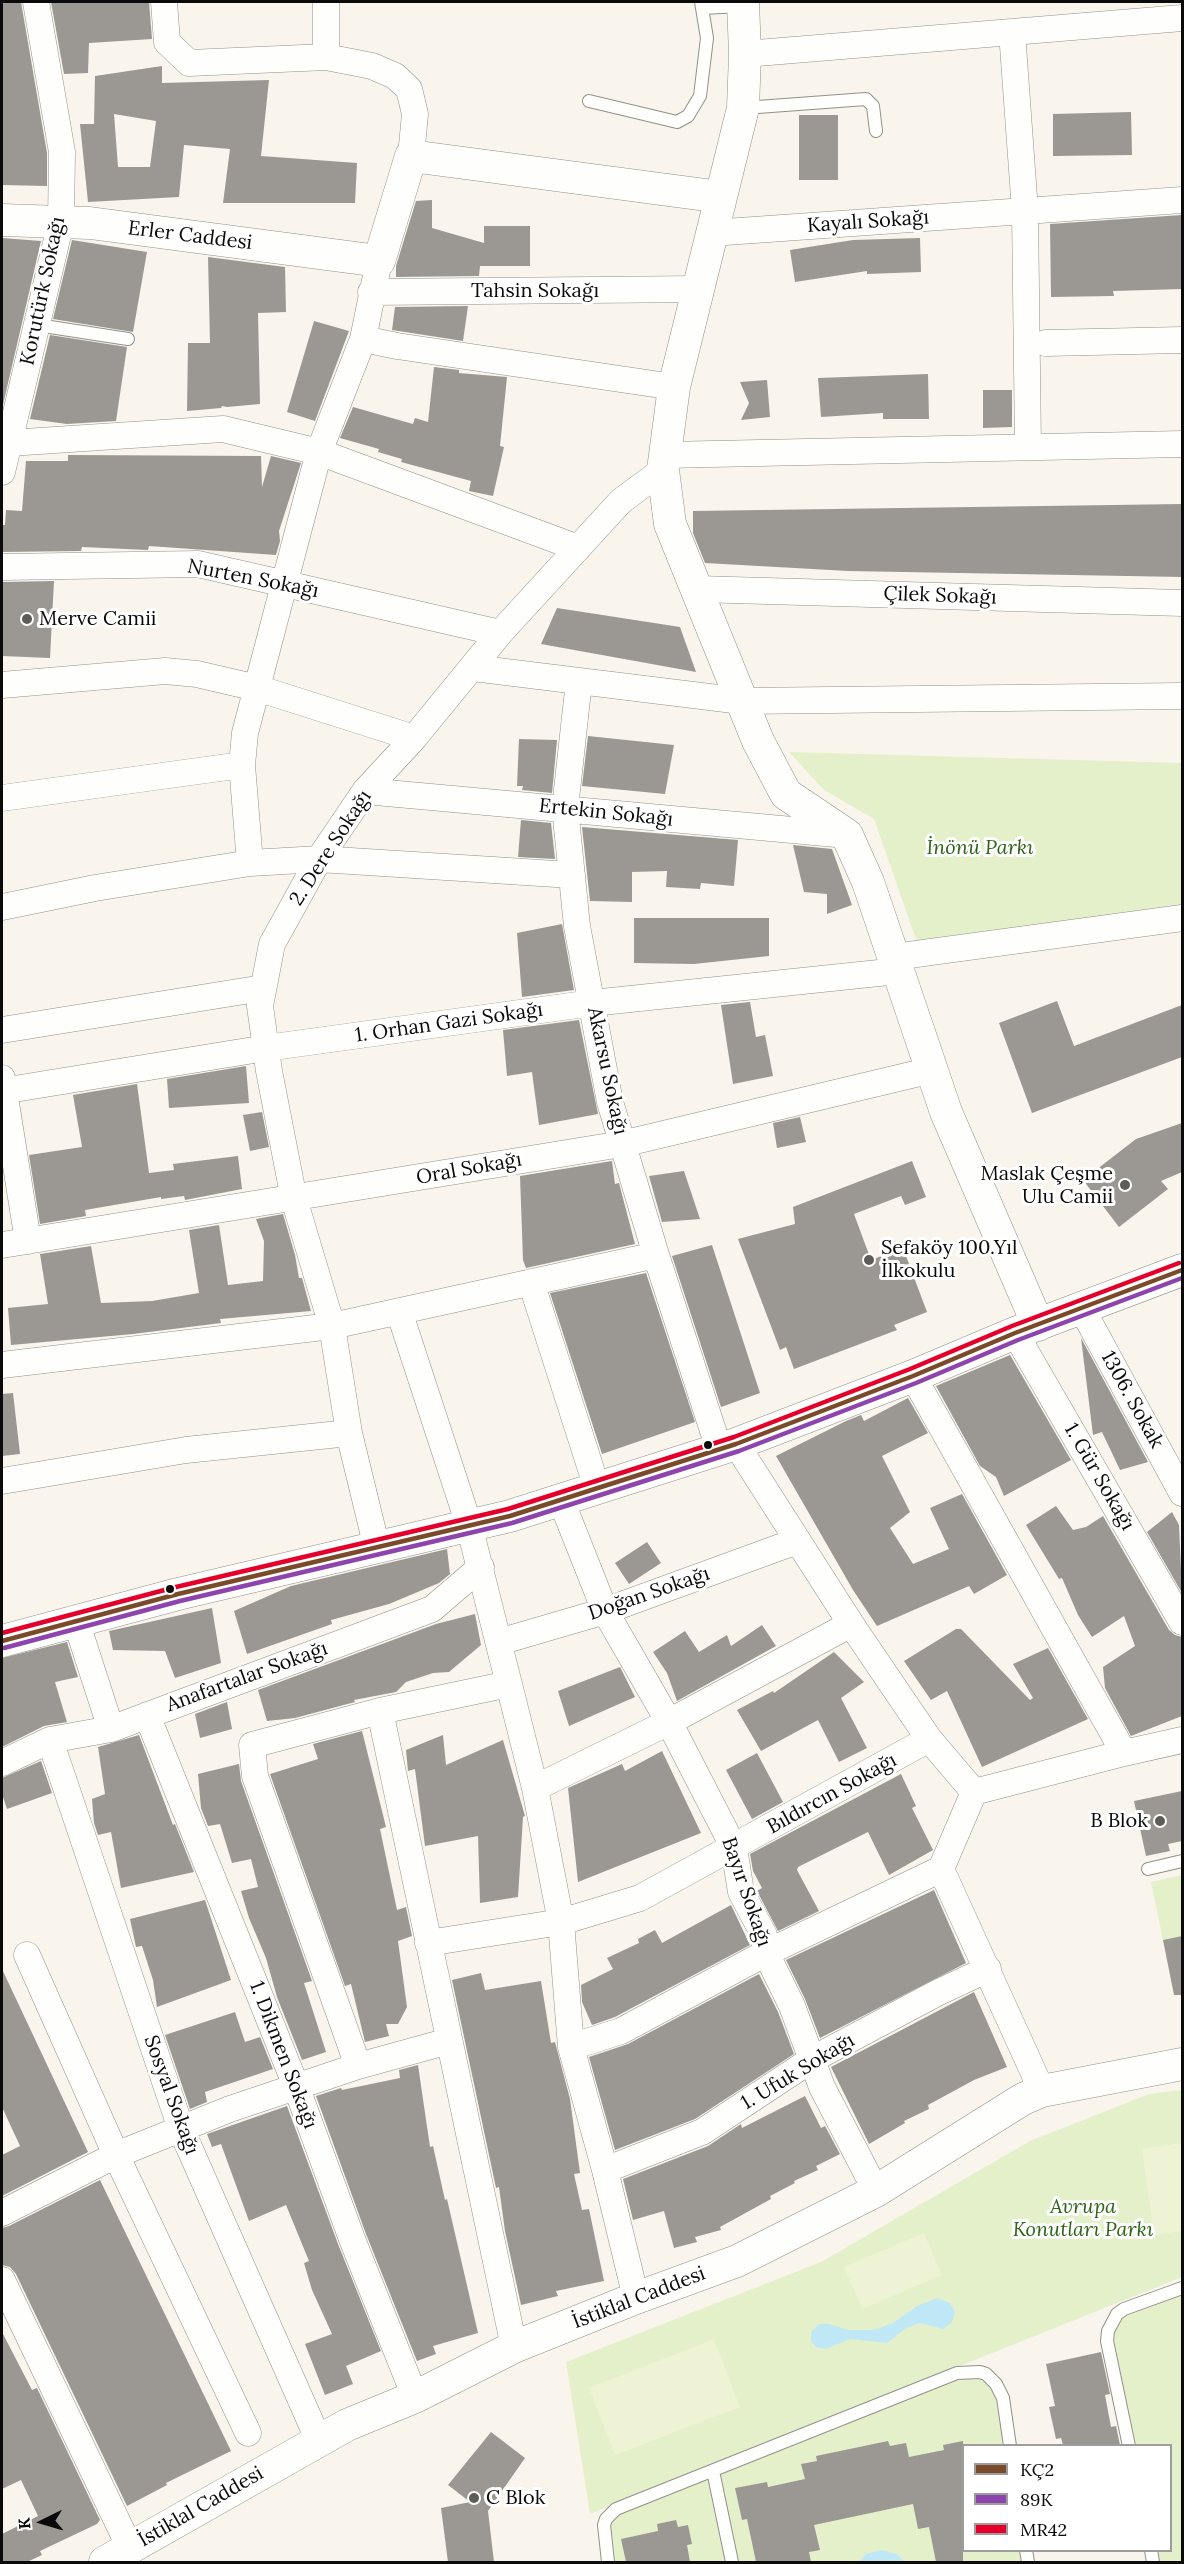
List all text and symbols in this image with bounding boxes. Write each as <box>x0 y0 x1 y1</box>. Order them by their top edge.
street label: Kayalı Sokağı <box>806 206 930 238</box>
street label: Korutürk Sokağı <box>16 215 70 367</box>
street label: Erler Caddesi <box>126 216 254 256</box>
street label: Tahsin Sokağı <box>471 279 599 303</box>
street label: Nurten Sokağı <box>185 555 321 603</box>
street label: Çilek Sokağı <box>883 582 997 610</box>
place label: Merve Camii <box>39 607 156 631</box>
marker: Merve Camii <box>20 612 34 626</box>
street label: 2. Dere Sokağı <box>285 786 377 910</box>
street label: Ertekin Sokağı <box>538 794 674 832</box>
park label: İnönü Parkı <box>926 836 1034 860</box>
street label: 1. Orhan Gazi Sokağı <box>353 998 545 1048</box>
street label: Akarsu Sokağı <box>582 1005 632 1137</box>
street label: Oral Sokağı <box>414 1148 524 1190</box>
place label: Maslak Çeşme Ulu Camii <box>981 1162 1113 1209</box>
marker: Maslak Çeşme Ulu Camii <box>1118 1178 1132 1192</box>
place label: Sefaköy 100.Yıl İlkokulu <box>881 1236 1017 1283</box>
marker: Sefaköy 100.Yıl İlkokulu <box>862 1253 876 1267</box>
street label: 1306. Sokak <box>1095 1347 1169 1453</box>
street label: 1. Gür Sokağı <box>1059 1419 1139 1535</box>
unlabelled marker <box>702 1439 714 1451</box>
street label: Doğan Sokağı <box>585 1562 713 1626</box>
unlabelled marker <box>164 1583 176 1595</box>
street label: Anafartalar Sokağı <box>163 1637 331 1717</box>
street label: Bıldırcın Sokağı <box>763 1749 901 1839</box>
place label: B Blok <box>1090 1809 1148 1833</box>
marker: B Blok <box>1153 1814 1167 1828</box>
street label: Bayır Sokağı <box>716 1834 776 1950</box>
street label: 1. Dikmen Sokağı <box>244 1978 322 2132</box>
street label: 1. Ufuk Sokağı <box>737 2029 859 2115</box>
street label: Sosyal Sokağı <box>138 2032 204 2158</box>
park label: Avrupa Konutları Parkı <box>1013 2195 1153 2242</box>
street label: İstiklal Caddesi <box>569 2262 709 2334</box>
legend <box>962 2444 1172 2552</box>
text: KÇ2 <box>1020 2458 1054 2481</box>
street label: İstiklal Caddesi <box>134 2462 268 2552</box>
place label: C Blok <box>486 2486 545 2510</box>
text: 89K <box>1020 2488 1053 2511</box>
marker: C Blok <box>467 2491 481 2505</box>
north arrow <box>12 2492 72 2552</box>
text: K <box>14 2517 35 2530</box>
text: MR42 <box>1020 2518 1067 2541</box>

